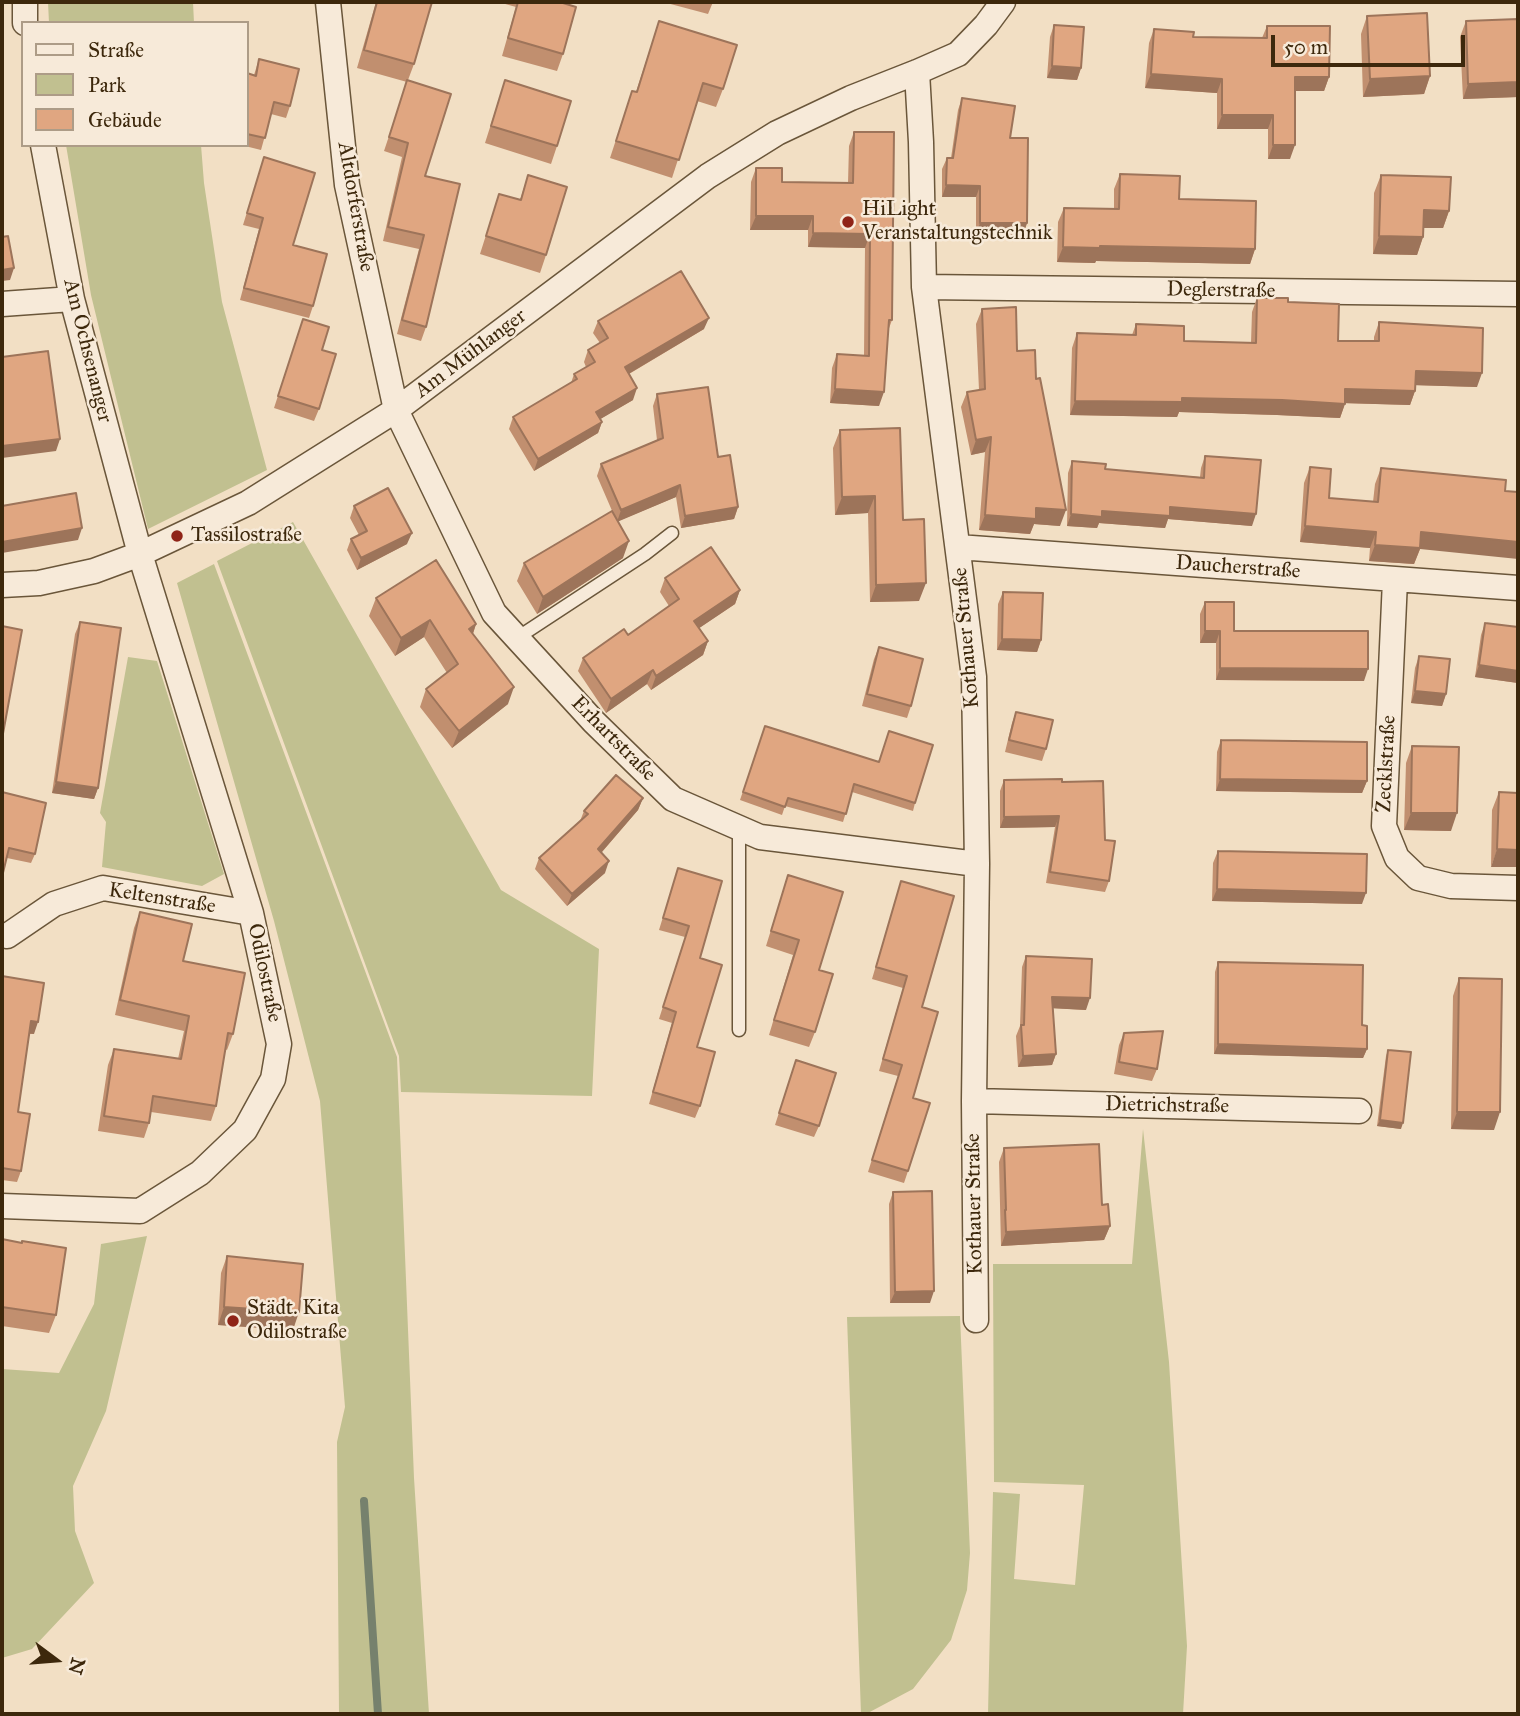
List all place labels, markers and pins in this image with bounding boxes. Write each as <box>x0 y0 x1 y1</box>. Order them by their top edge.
place label: HiLight Veranstaltungstechnik <box>862 197 1053 247</box>
marker: HiLight Veranstaltungstechnik <box>840 214 856 230</box>
place label: Tassilostraße <box>191 523 302 549</box>
marker: Tassilostraße <box>169 528 185 544</box>
place label: Städt. Kita Odilostraße <box>247 1296 347 1346</box>
marker: Städt. Kita Odilostraße <box>225 1313 241 1329</box>

